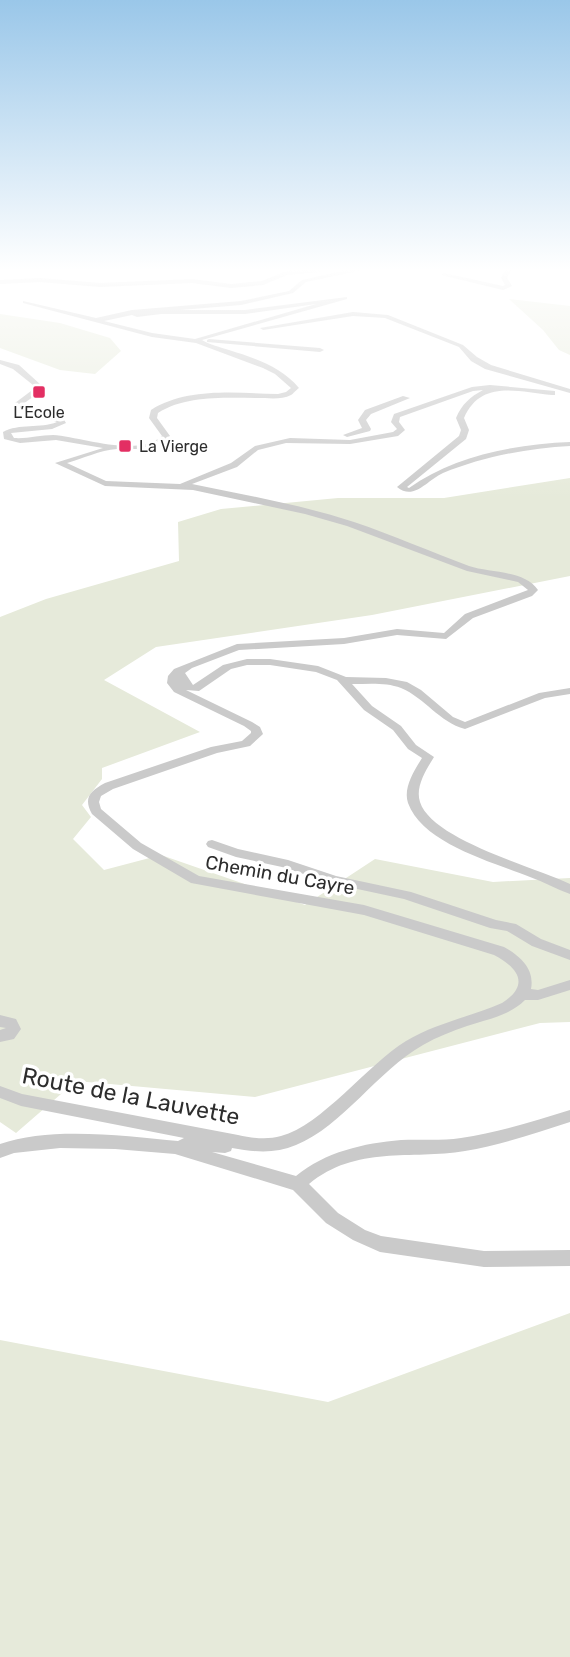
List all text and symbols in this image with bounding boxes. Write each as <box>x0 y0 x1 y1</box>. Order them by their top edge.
marker: L’Ecole <box>31 384 47 400</box>
place label: L’Ecole <box>13 403 65 422</box>
place label: La Vierge <box>139 437 208 456</box>
marker: La Vierge <box>117 438 133 454</box>
street label: Chemin du Cayre <box>204 851 356 899</box>
street label: Route de la Lauvette <box>20 1061 242 1131</box>

